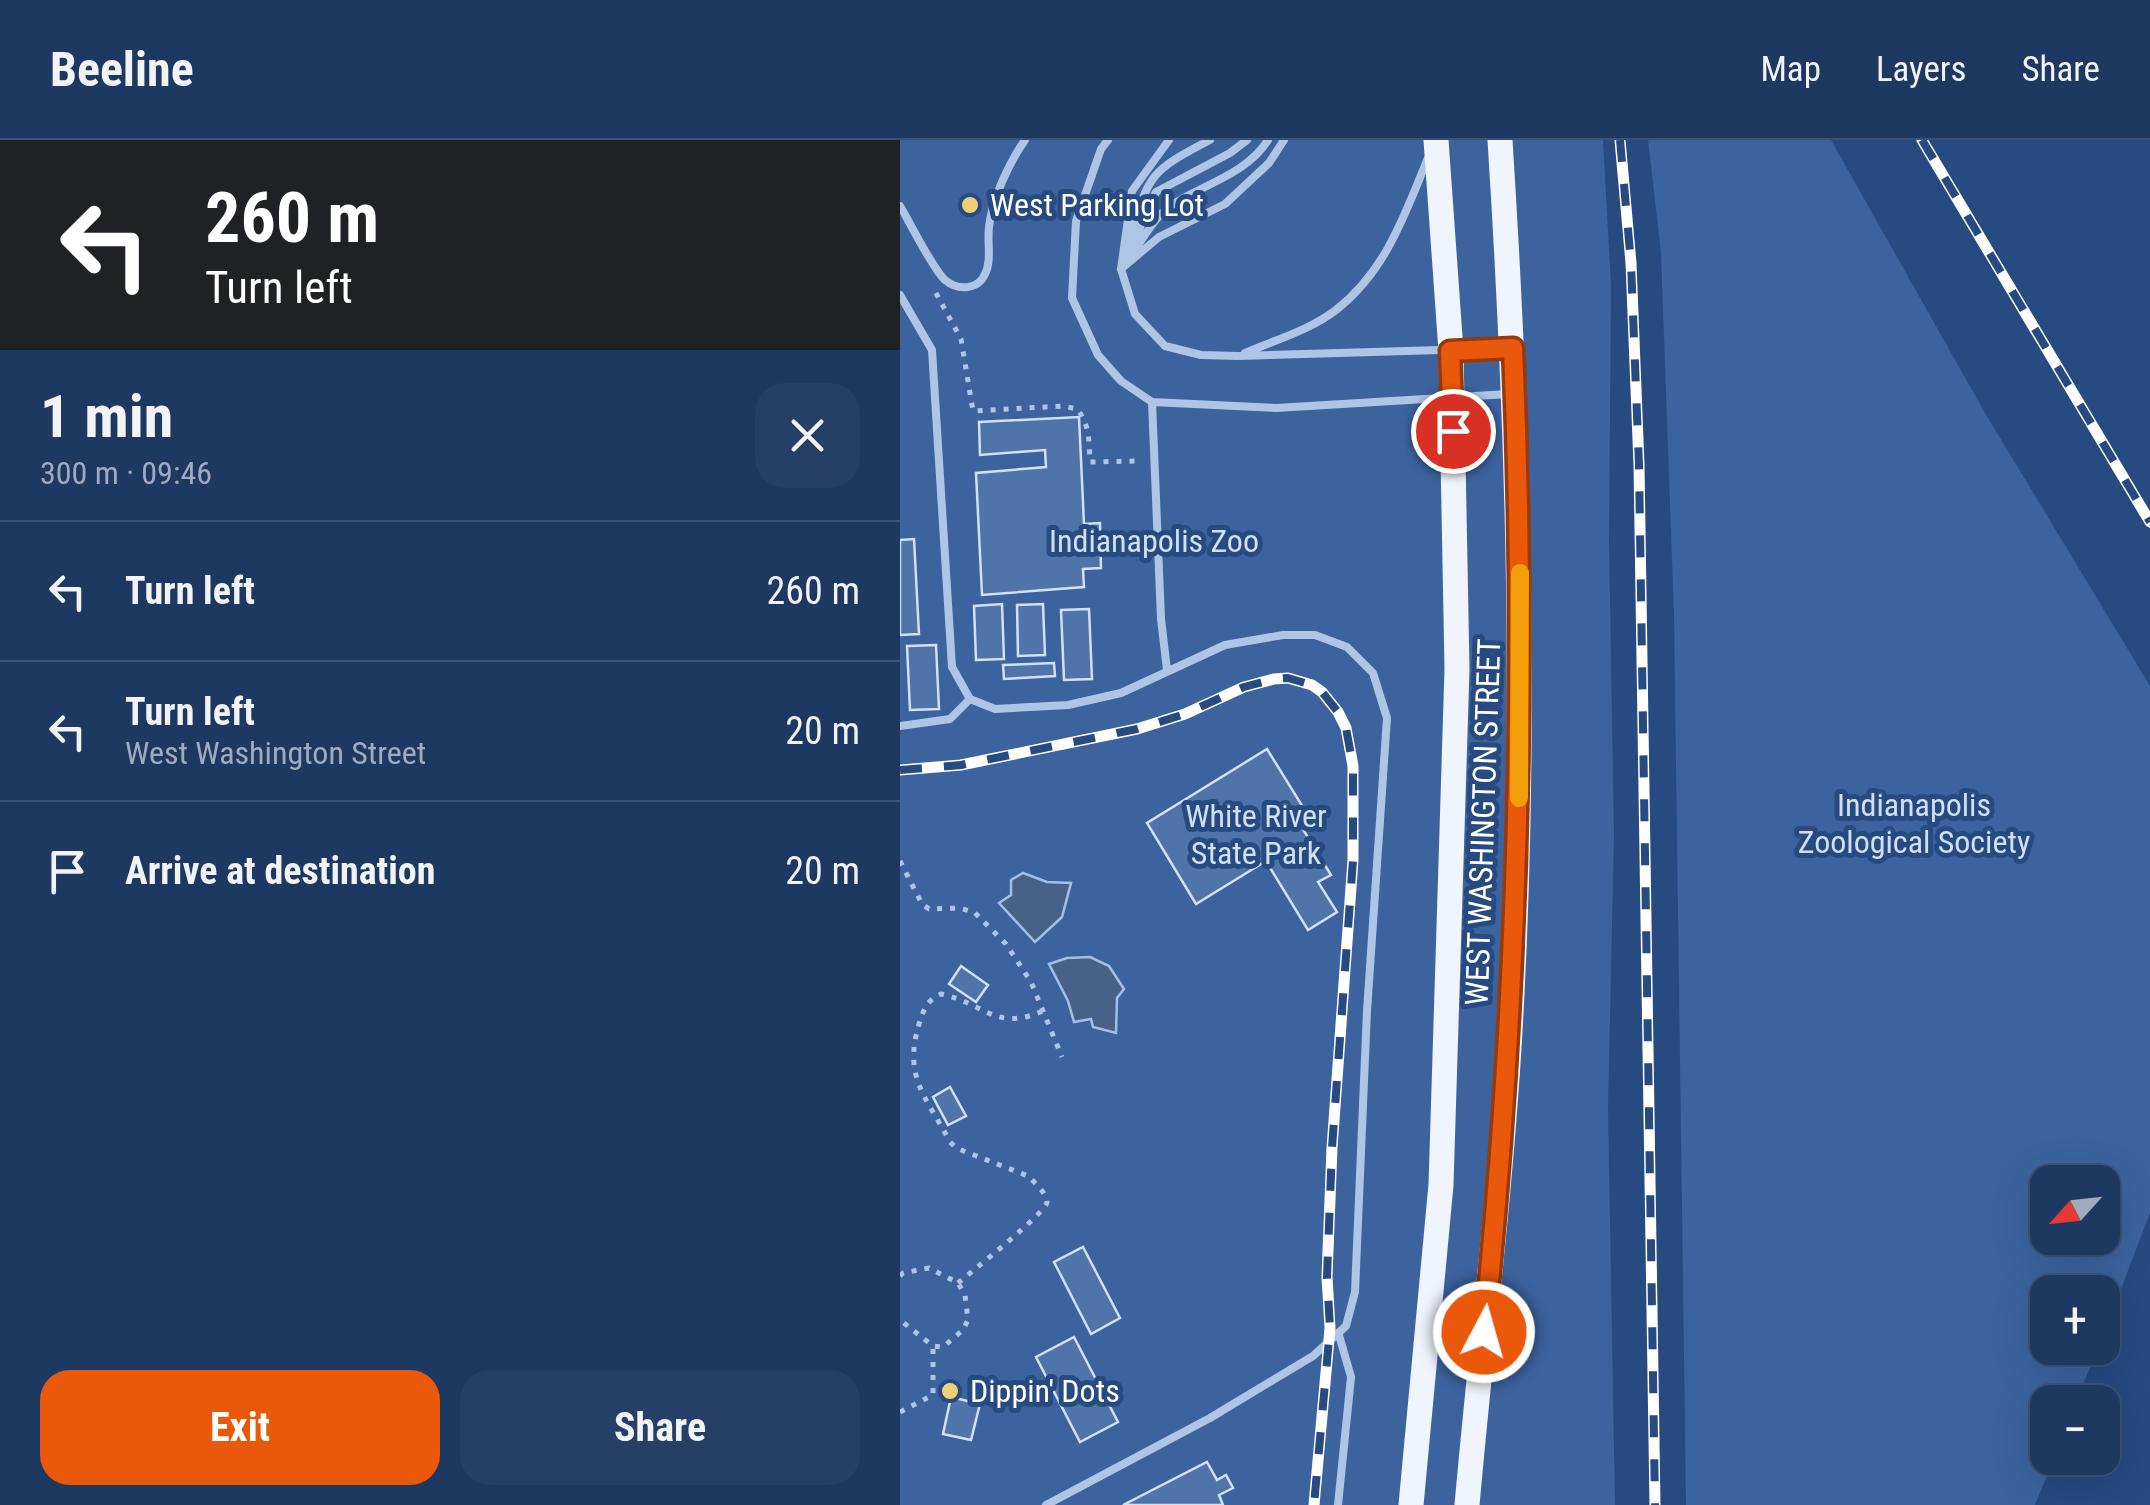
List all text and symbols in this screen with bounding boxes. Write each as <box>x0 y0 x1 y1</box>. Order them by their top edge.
text: Beeline <box>50 41 194 98</box>
text: Map <box>1760 49 1821 90</box>
text: Layers <box>1876 49 1966 90</box>
text: Share <box>2021 49 2100 90</box>
text: 260 m <box>205 177 379 259</box>
icon: left <box>40 180 170 310</box>
place label: West Parking Lot <box>990 186 1204 224</box>
marker: West Parking Lot <box>959 194 981 216</box>
text: Turn left <box>205 261 353 314</box>
text: 1 min <box>40 381 173 452</box>
button: close <box>755 383 860 488</box>
pin <box>1411 389 1496 474</box>
icon: arrive <box>1426 404 1481 459</box>
text: 300 m · 09:46 <box>40 454 212 492</box>
park label: Indianapolis Zoo <box>1049 522 1259 560</box>
icon: left <box>40 564 95 619</box>
text: Turn left <box>125 569 255 613</box>
text: 260 m <box>766 569 860 613</box>
street label: WEST WASHINGTON STREET <box>1458 638 1508 1006</box>
text: Turn left <box>125 690 255 734</box>
icon: left <box>40 704 95 759</box>
text: 20 m <box>785 709 860 753</box>
text: West Washington Street <box>125 734 426 772</box>
park label: Indianapolis Zoological Society <box>1798 786 2030 861</box>
park label: White River State Park <box>1185 797 1327 872</box>
icon: arrive <box>40 844 95 899</box>
text: Arrive at destination <box>125 849 435 893</box>
text: 20 m <box>785 849 860 893</box>
north arrow <box>2030 1165 2120 1255</box>
map controls <box>2030 1165 2120 1475</box>
button: + <box>2030 1275 2120 1365</box>
position arrow <box>1432 1280 1536 1384</box>
button: Exit <box>40 1370 440 1485</box>
button: Share <box>460 1370 860 1485</box>
place label: Dippin' Dots <box>970 1372 1120 1410</box>
marker: Dippin' Dots <box>939 1380 961 1402</box>
button: − <box>2030 1385 2120 1475</box>

